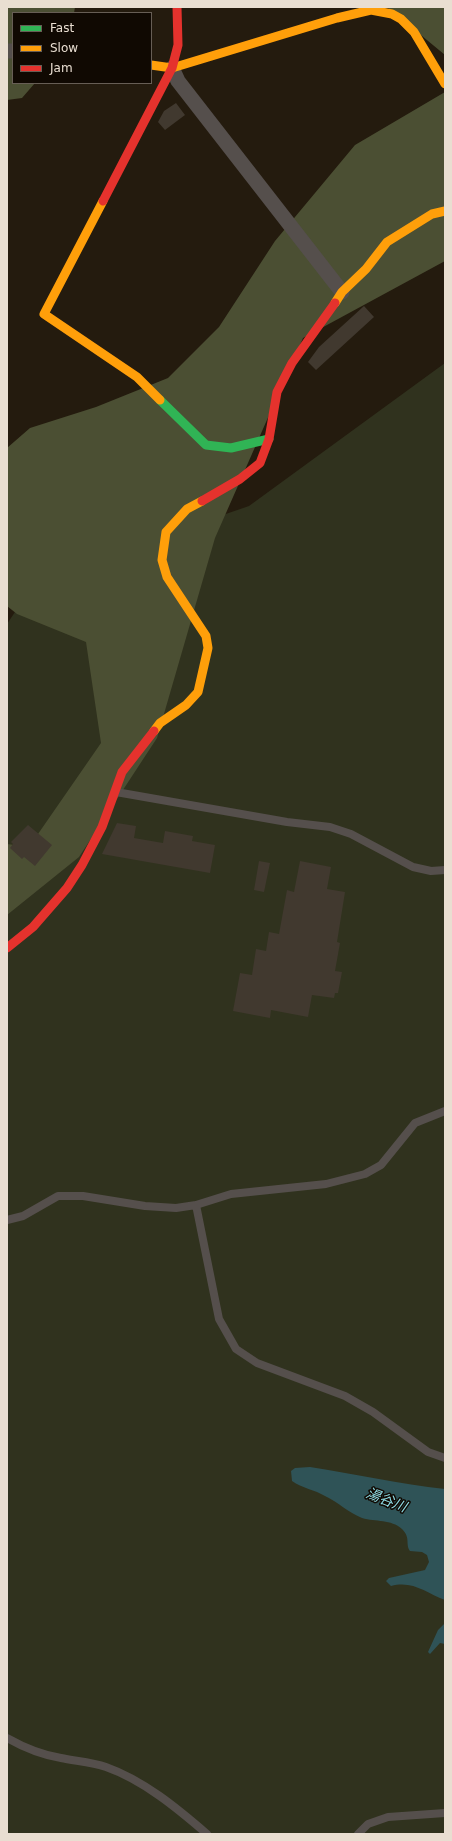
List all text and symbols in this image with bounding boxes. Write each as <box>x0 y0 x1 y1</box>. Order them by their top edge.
legend <box>12 12 152 84</box>
text: Fast <box>50 21 74 35</box>
text: Slow <box>50 41 78 55</box>
text: Jam <box>50 61 73 75</box>
water label: 湯谷川 <box>363 1486 409 1516</box>

